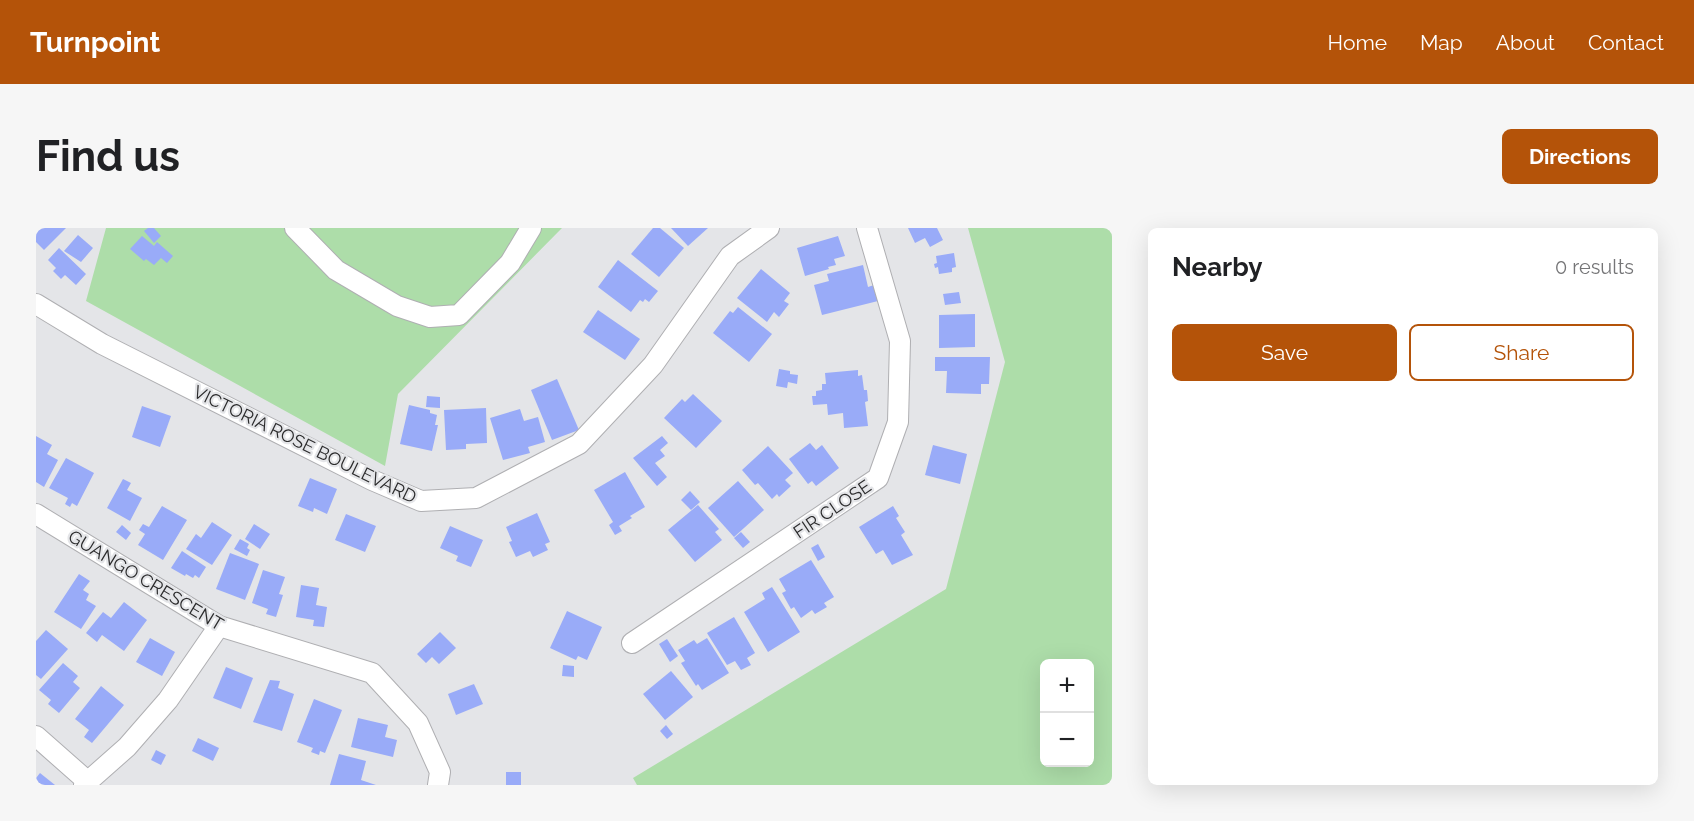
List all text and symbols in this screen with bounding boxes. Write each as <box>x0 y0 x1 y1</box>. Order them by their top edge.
text: Turnpoint <box>30 26 160 59</box>
text: Home <box>1328 30 1387 55</box>
text: Map <box>1420 30 1463 55</box>
text: About <box>1496 30 1555 55</box>
text: Contact <box>1588 30 1664 55</box>
button: Directions <box>1502 129 1658 184</box>
text: Find us <box>36 132 180 181</box>
text: Nearby <box>1172 252 1262 282</box>
text: 0 results <box>1555 255 1634 279</box>
button: Save <box>1172 324 1397 381</box>
button: Share <box>1409 324 1634 381</box>
street label: VICTORIA ROSE BOULEVARD <box>190 381 420 507</box>
street label: FIR CLOSE <box>789 475 875 543</box>
street label: GUANGO CRESCENT <box>65 525 227 635</box>
map controls <box>1040 659 1094 767</box>
button: + <box>1040 659 1094 713</box>
button: − <box>1040 713 1094 767</box>

